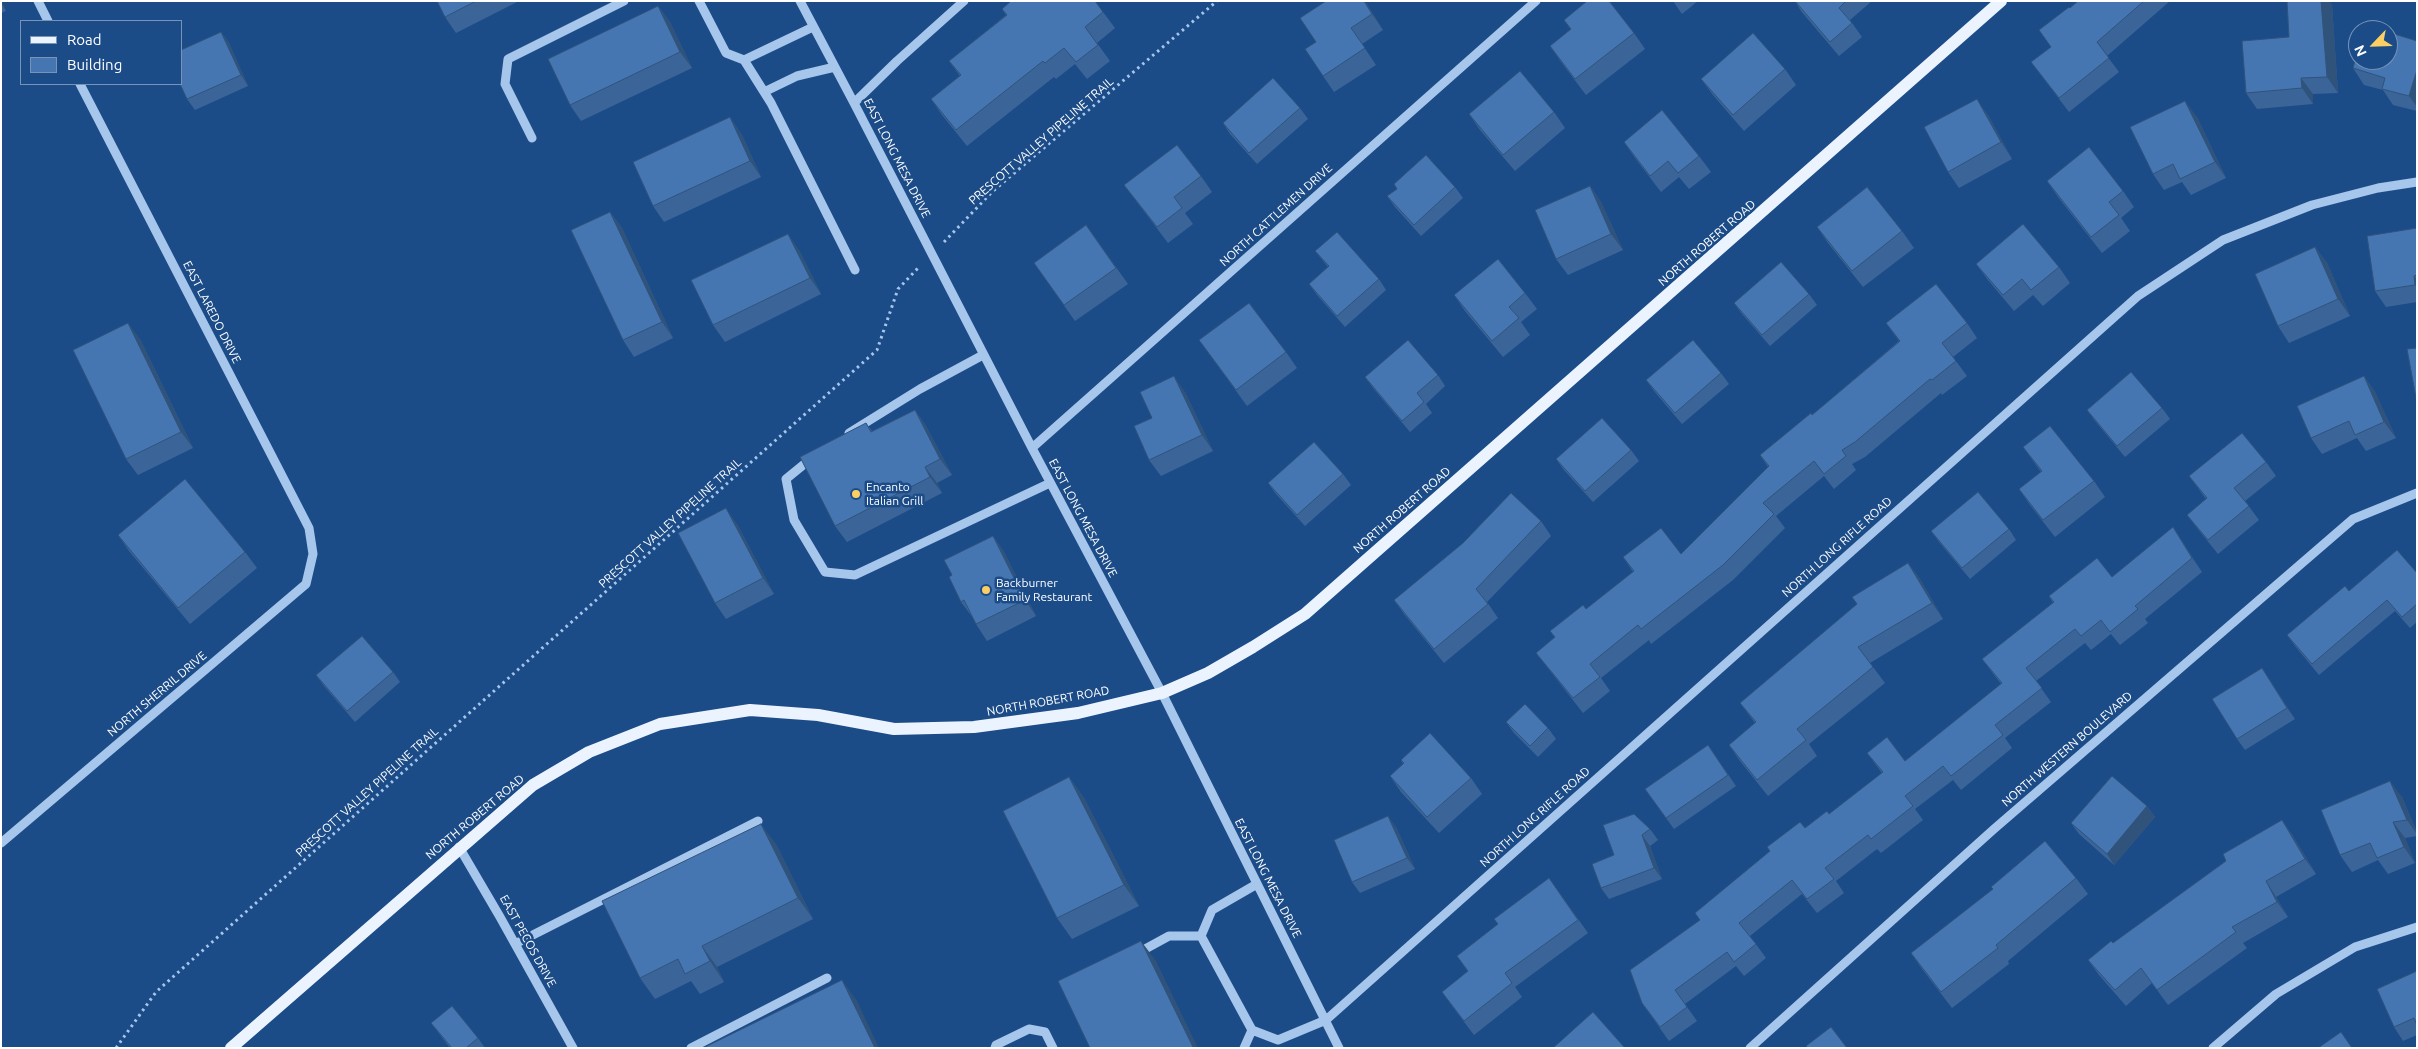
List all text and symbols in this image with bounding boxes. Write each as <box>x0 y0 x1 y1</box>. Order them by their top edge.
legend <box>20 20 182 85</box>
north arrow <box>2348 20 2398 70</box>
text: Road <box>67 31 102 48</box>
text: N <box>2351 43 2370 59</box>
text: Building <box>67 56 122 73</box>
street label: PRESCOTT VALLEY PIPELINE TRAIL <box>966 74 1116 208</box>
street label: EAST LONG MESA DRIVE <box>861 96 933 220</box>
street label: NORTH CATTLEMEN DRIVE <box>1217 161 1335 269</box>
street label: NORTH ROBERT ROAD <box>1655 197 1759 289</box>
street label: EAST LAREDO DRIVE <box>180 258 244 366</box>
street label: PRESCOTT VALLEY PIPELINE TRAIL <box>596 455 744 591</box>
street label: EAST LONG MESA DRIVE <box>1046 456 1120 580</box>
street label: NORTH ROBERT ROAD <box>1350 464 1454 556</box>
place label: Encanto Italian Grill <box>866 480 923 508</box>
marker: Encanto Italian Grill <box>850 488 862 500</box>
street label: NORTH LONG RIFLE ROAD <box>1779 494 1895 600</box>
place label: Backburner Family Restaurant <box>996 576 1092 604</box>
marker: Backburner Family Restaurant <box>980 584 992 596</box>
street label: NORTH SHERRIL DRIVE <box>105 648 209 740</box>
street label: NORTH ROBERT ROAD <box>986 683 1110 719</box>
street label: NORTH WESTERN BOULEVARD <box>1999 688 2135 810</box>
street label: PRESCOTT VALLEY PIPELINE TRAIL <box>293 724 441 860</box>
street label: NORTH LONG RIFLE ROAD <box>1477 764 1593 870</box>
street label: NORTH ROBERT ROAD <box>423 772 527 862</box>
street label: EAST LONG MESA DRIVE <box>1232 816 1304 940</box>
street label: EAST PECOS DRIVE <box>497 892 559 990</box>

